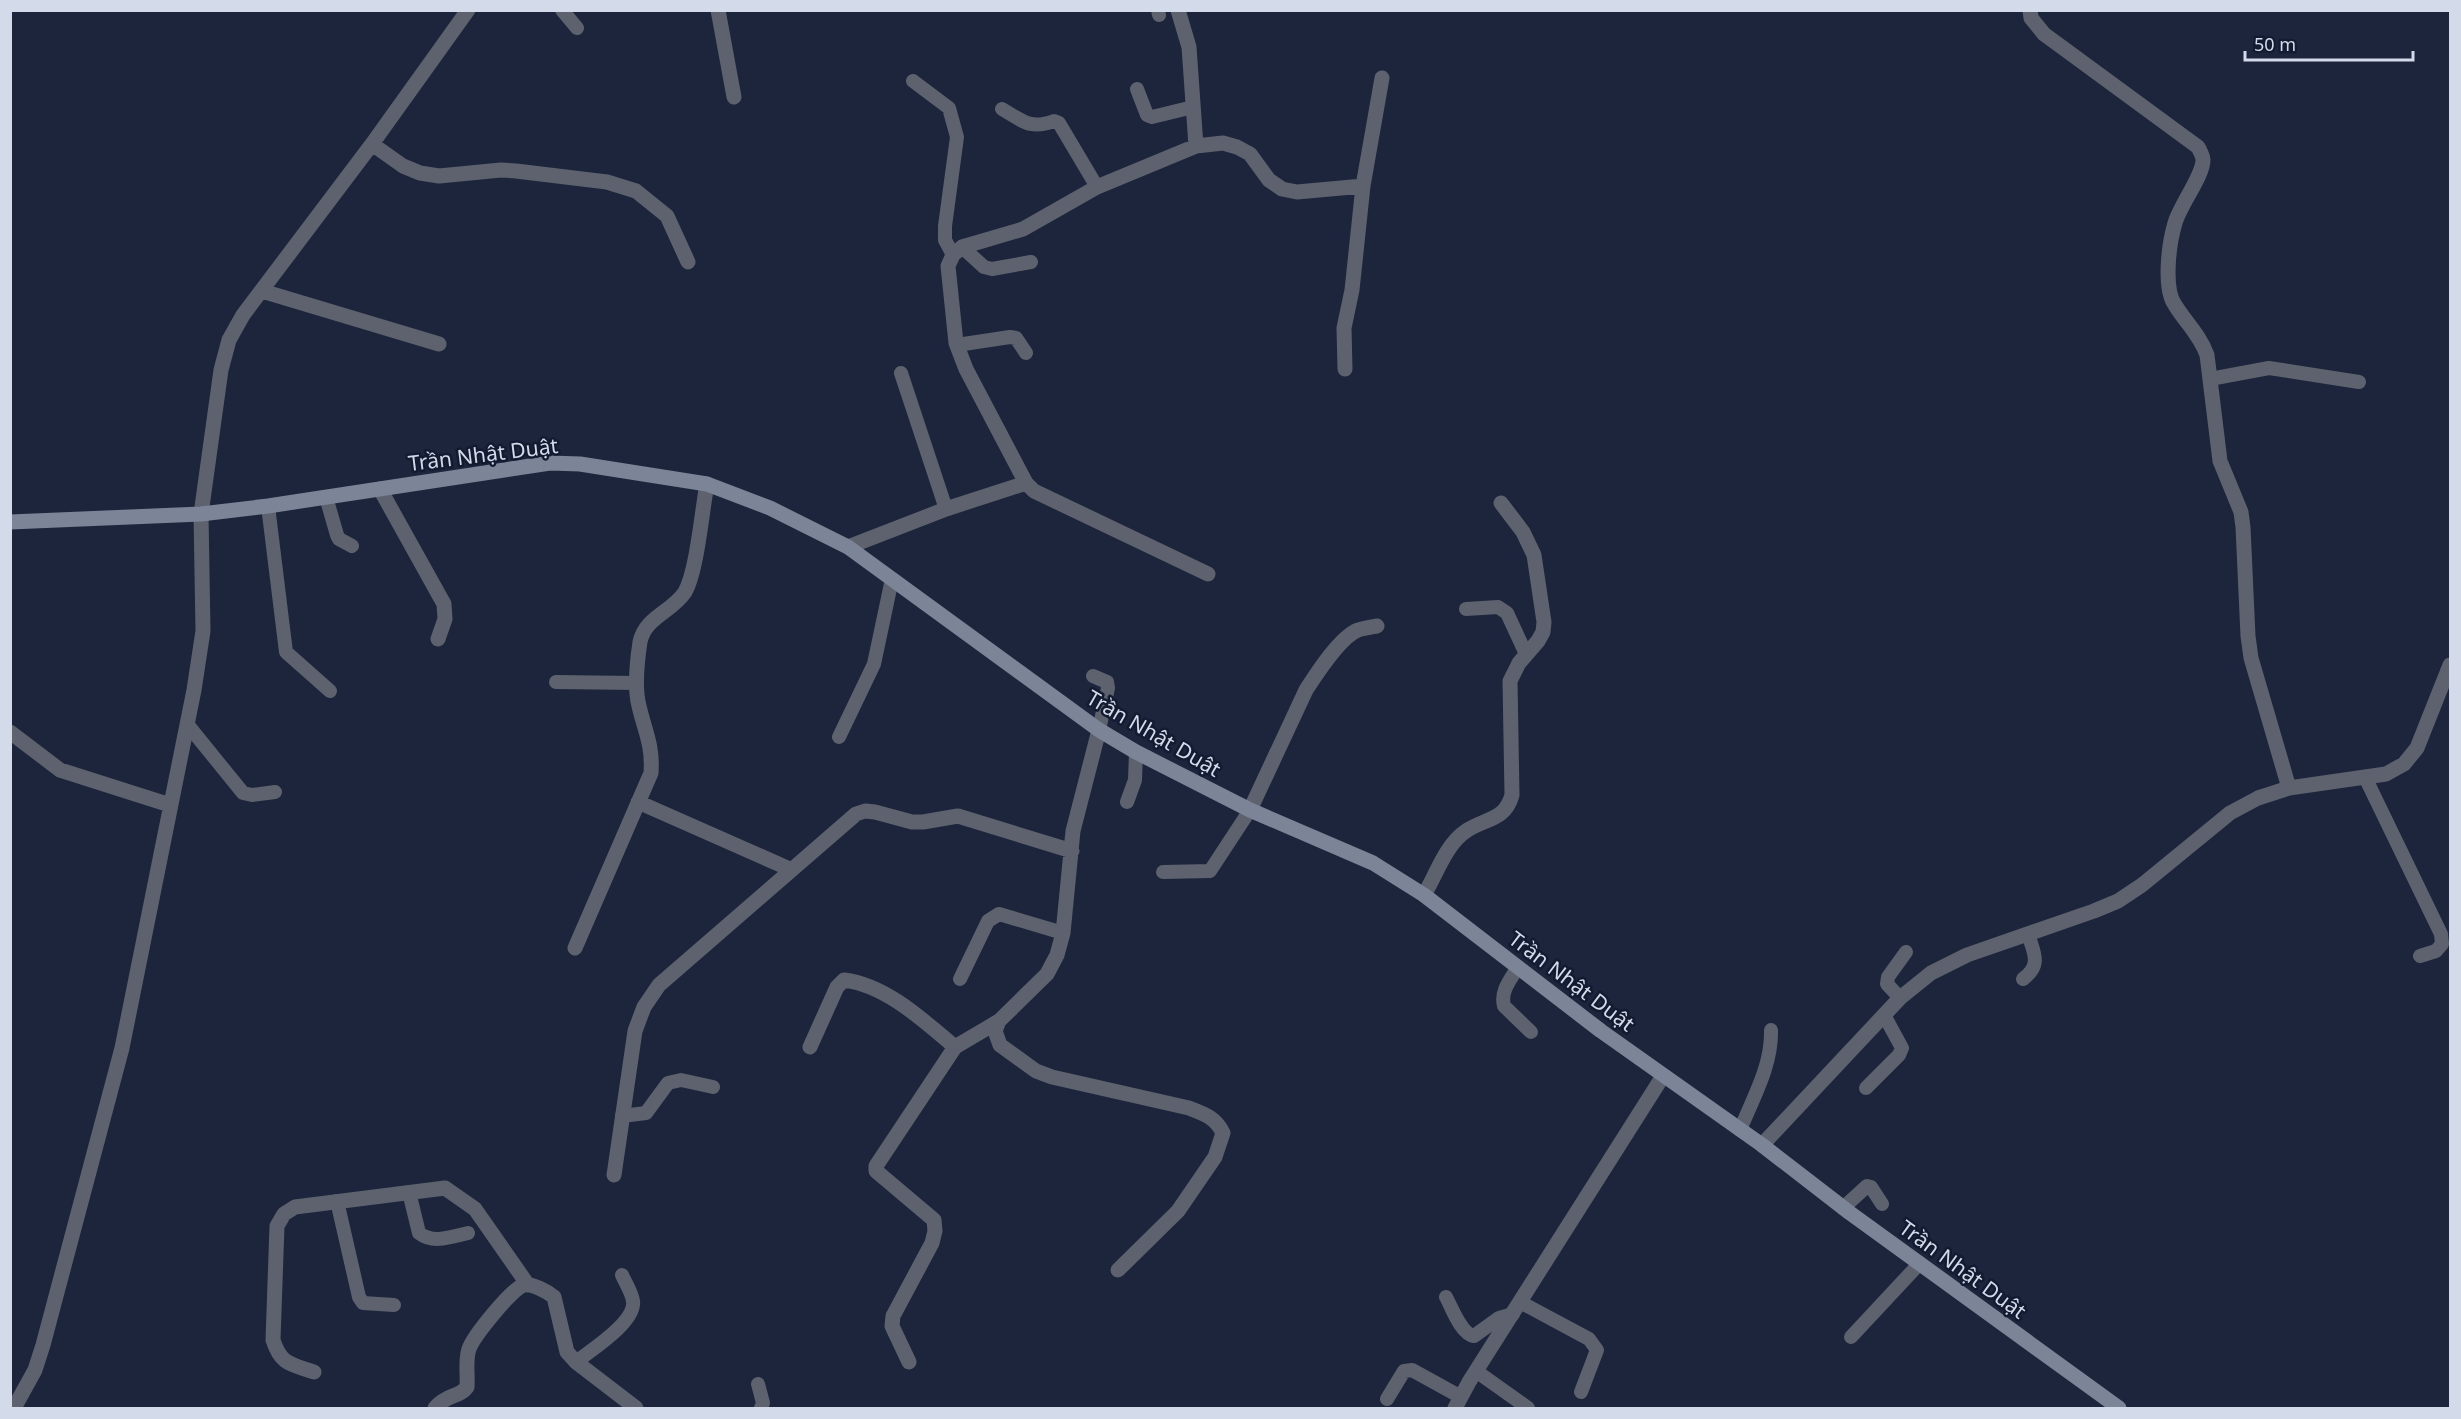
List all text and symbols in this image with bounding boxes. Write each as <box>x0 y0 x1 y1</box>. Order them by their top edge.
scale bar <box>2245 24 2413 62</box>
text: 50 m <box>2254 32 2296 56</box>
street label: Trần Nhật Duật <box>407 431 560 477</box>
street label: Trần Nhật Duật <box>1082 683 1227 783</box>
street label: Trần Nhật Duật <box>1503 925 1641 1038</box>
street label: Trần Nhật Duật <box>1894 1213 2032 1325</box>

